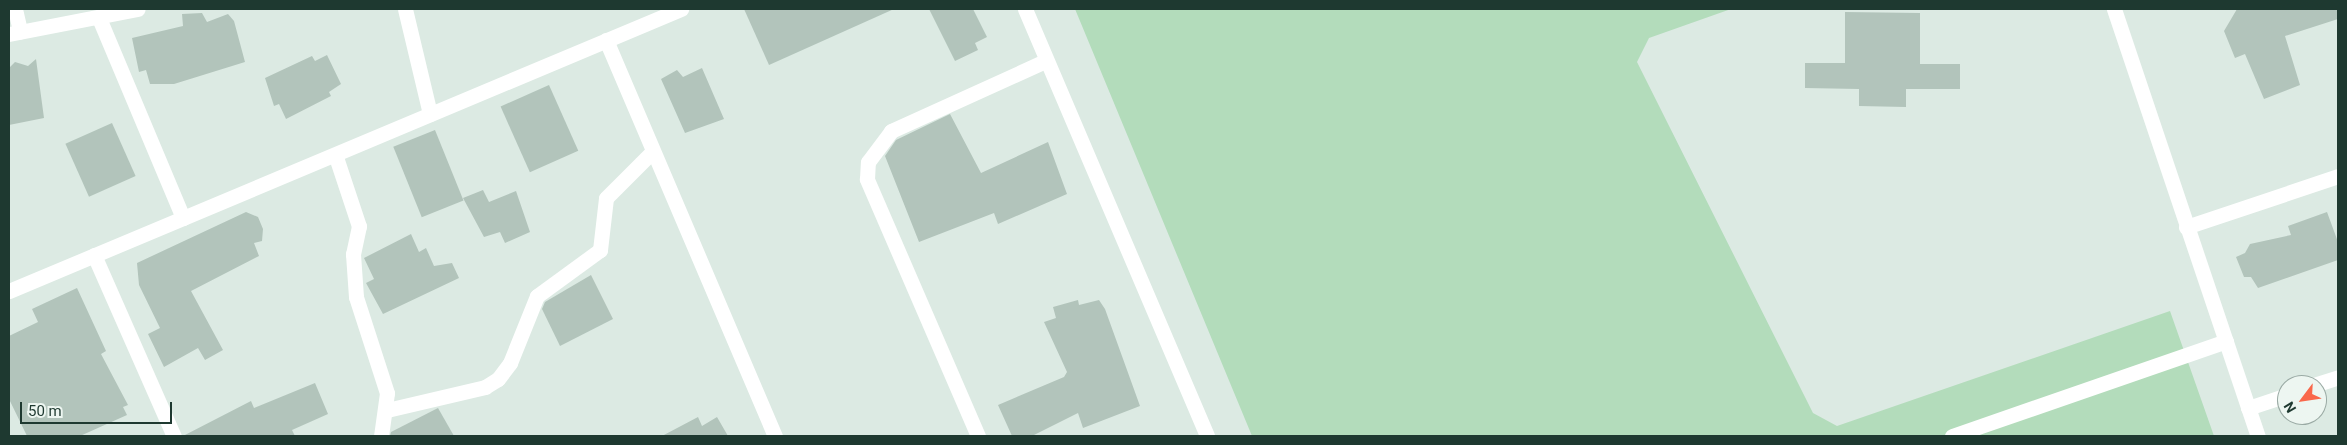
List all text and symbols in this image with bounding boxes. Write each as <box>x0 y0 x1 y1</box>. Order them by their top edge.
north arrow <box>2277 375 2327 425</box>
scale bar <box>22 392 175 424</box>
text: N <box>2281 399 2299 416</box>
text: 50 m <box>28 402 62 420</box>

